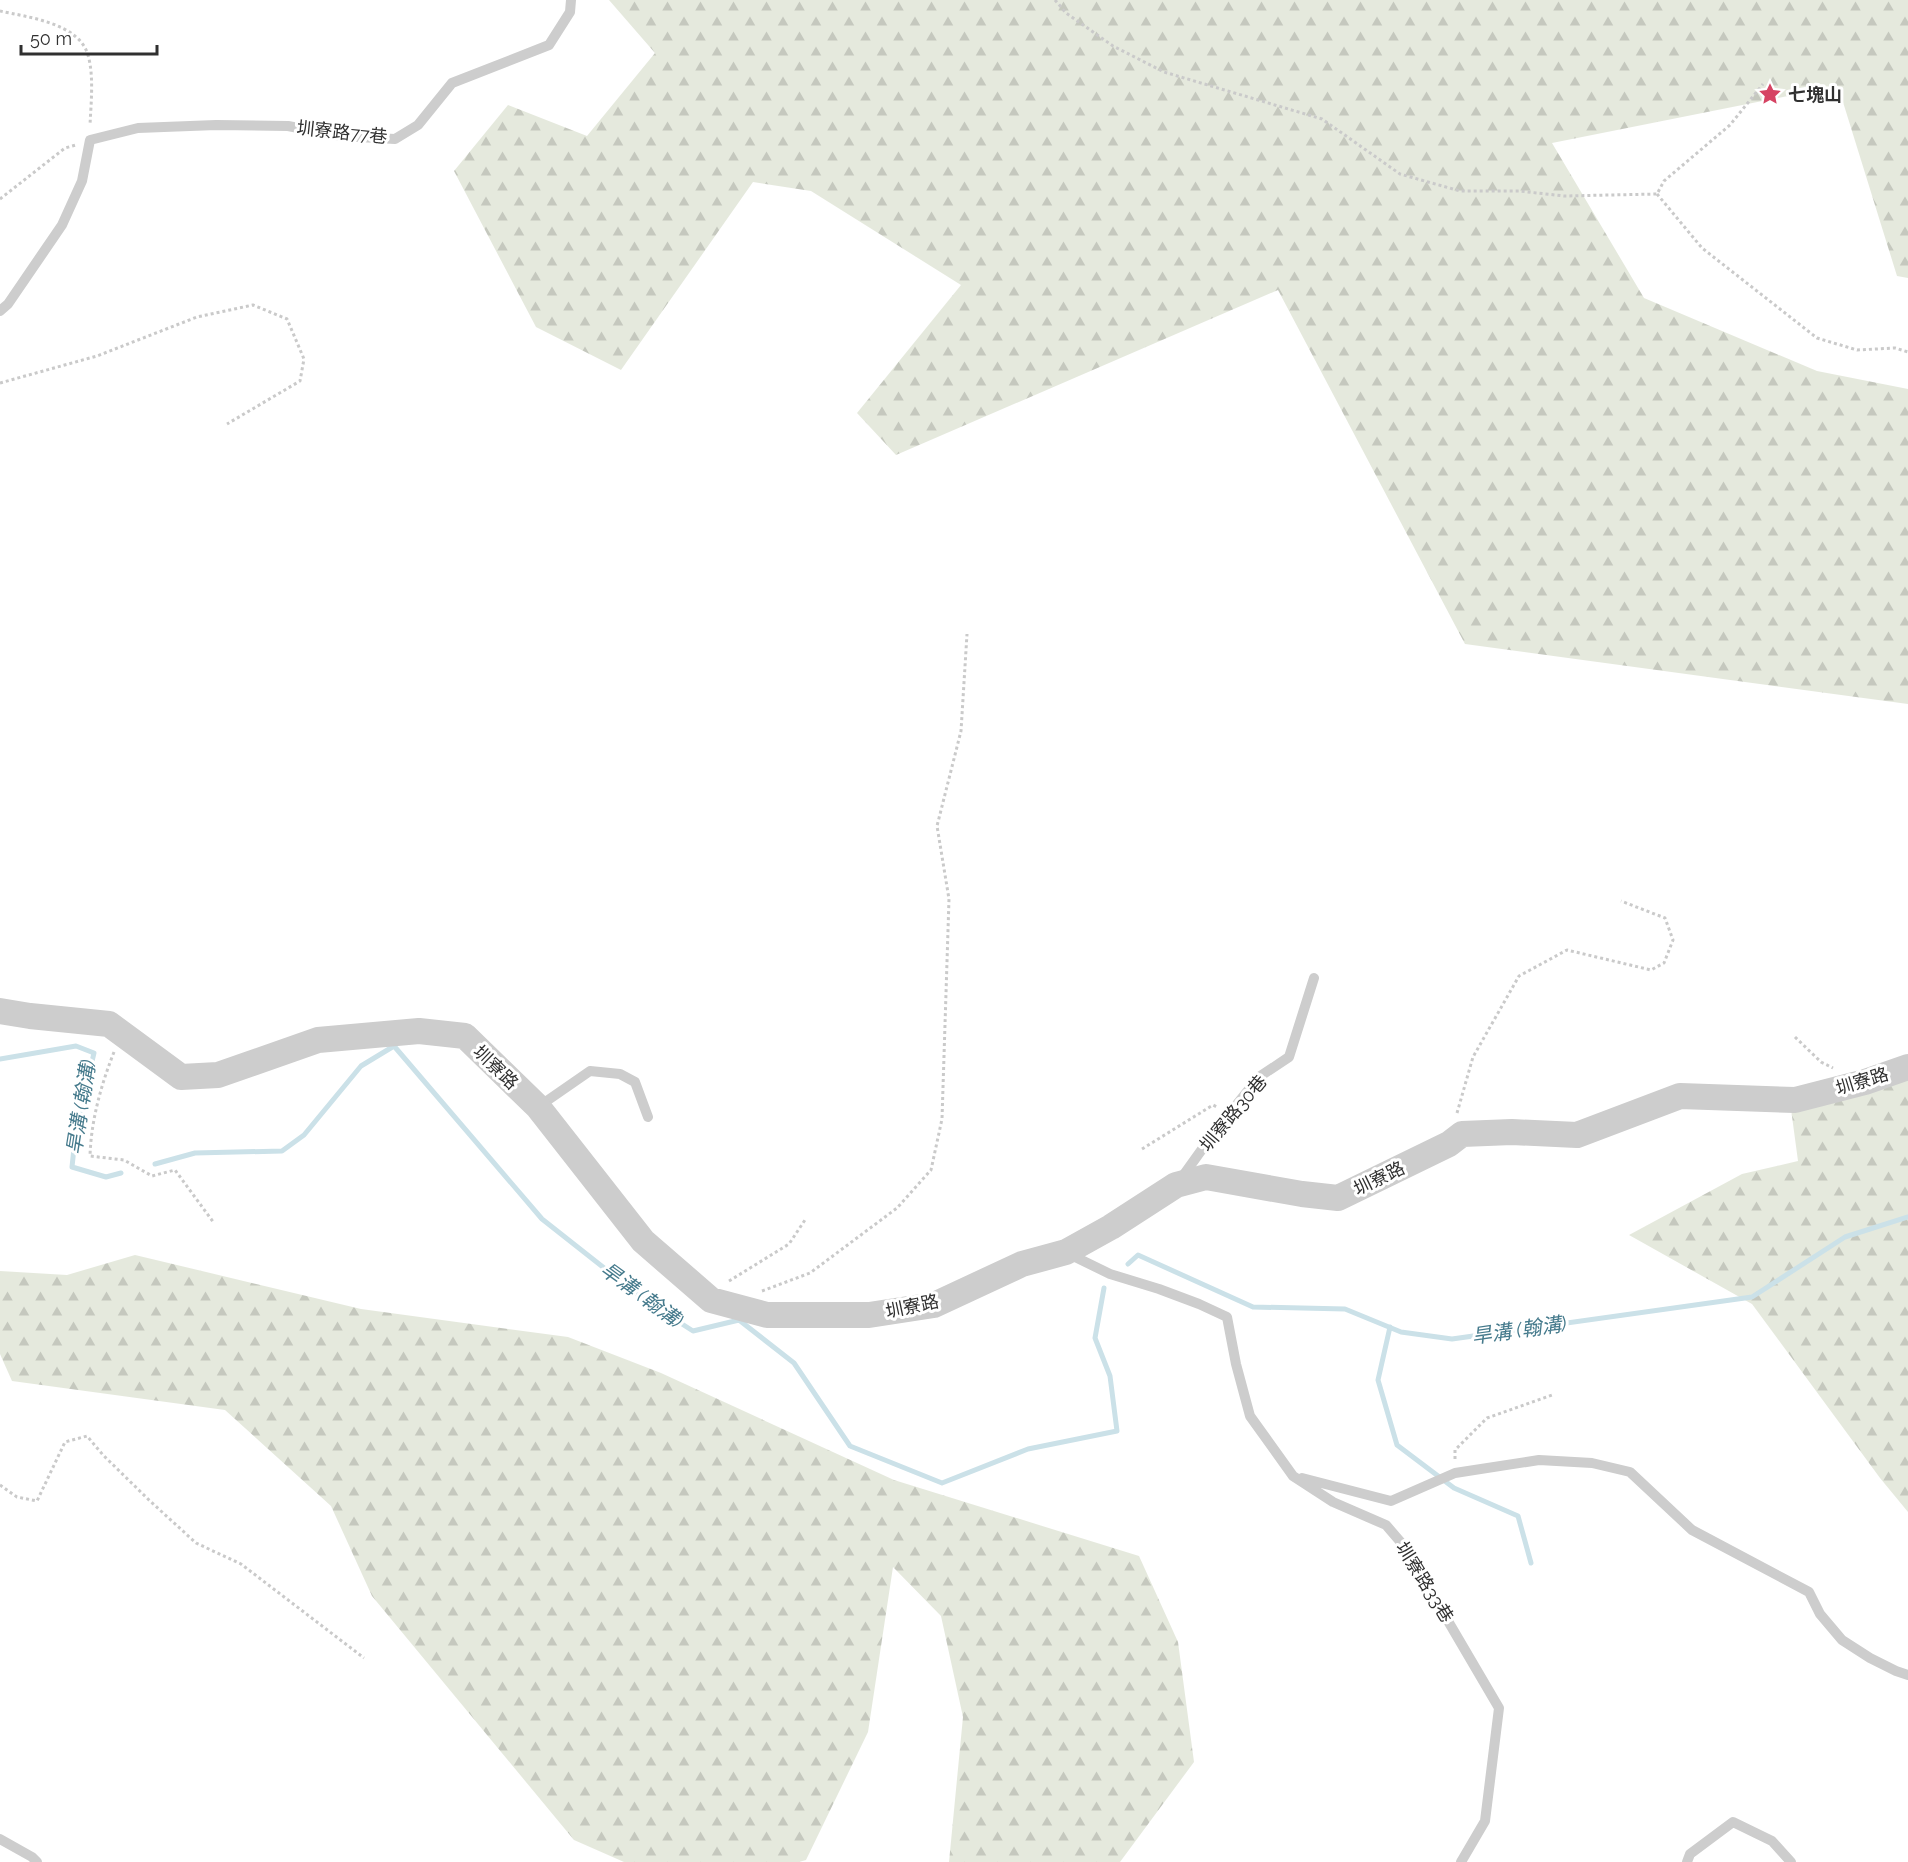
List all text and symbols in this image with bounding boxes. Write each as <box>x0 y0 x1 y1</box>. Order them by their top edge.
scale bar <box>21 18 158 56</box>
text: 50 m <box>30 28 72 49</box>
place icon: 七塊山 <box>1757 81 1783 107</box>
place label: 七塊山 <box>1788 84 1842 105</box>
street label: 圳寮路77巷 <box>296 117 388 147</box>
street label: 圳寮路 <box>469 1041 523 1093</box>
water label: 旱溝 (翰溝) <box>62 1058 100 1156</box>
street label: 圳寮路 <box>1833 1063 1891 1099</box>
street label: 圳寮路30巷 <box>1195 1071 1271 1155</box>
street label: 圳寮路 <box>1350 1157 1408 1199</box>
water label: 旱溝 (翰溝) <box>596 1257 688 1333</box>
street label: 圳寮路 <box>883 1290 941 1322</box>
water label: 旱溝 (翰溝) <box>1470 1311 1568 1349</box>
street label: 圳寮路33巷 <box>1392 1538 1458 1626</box>

